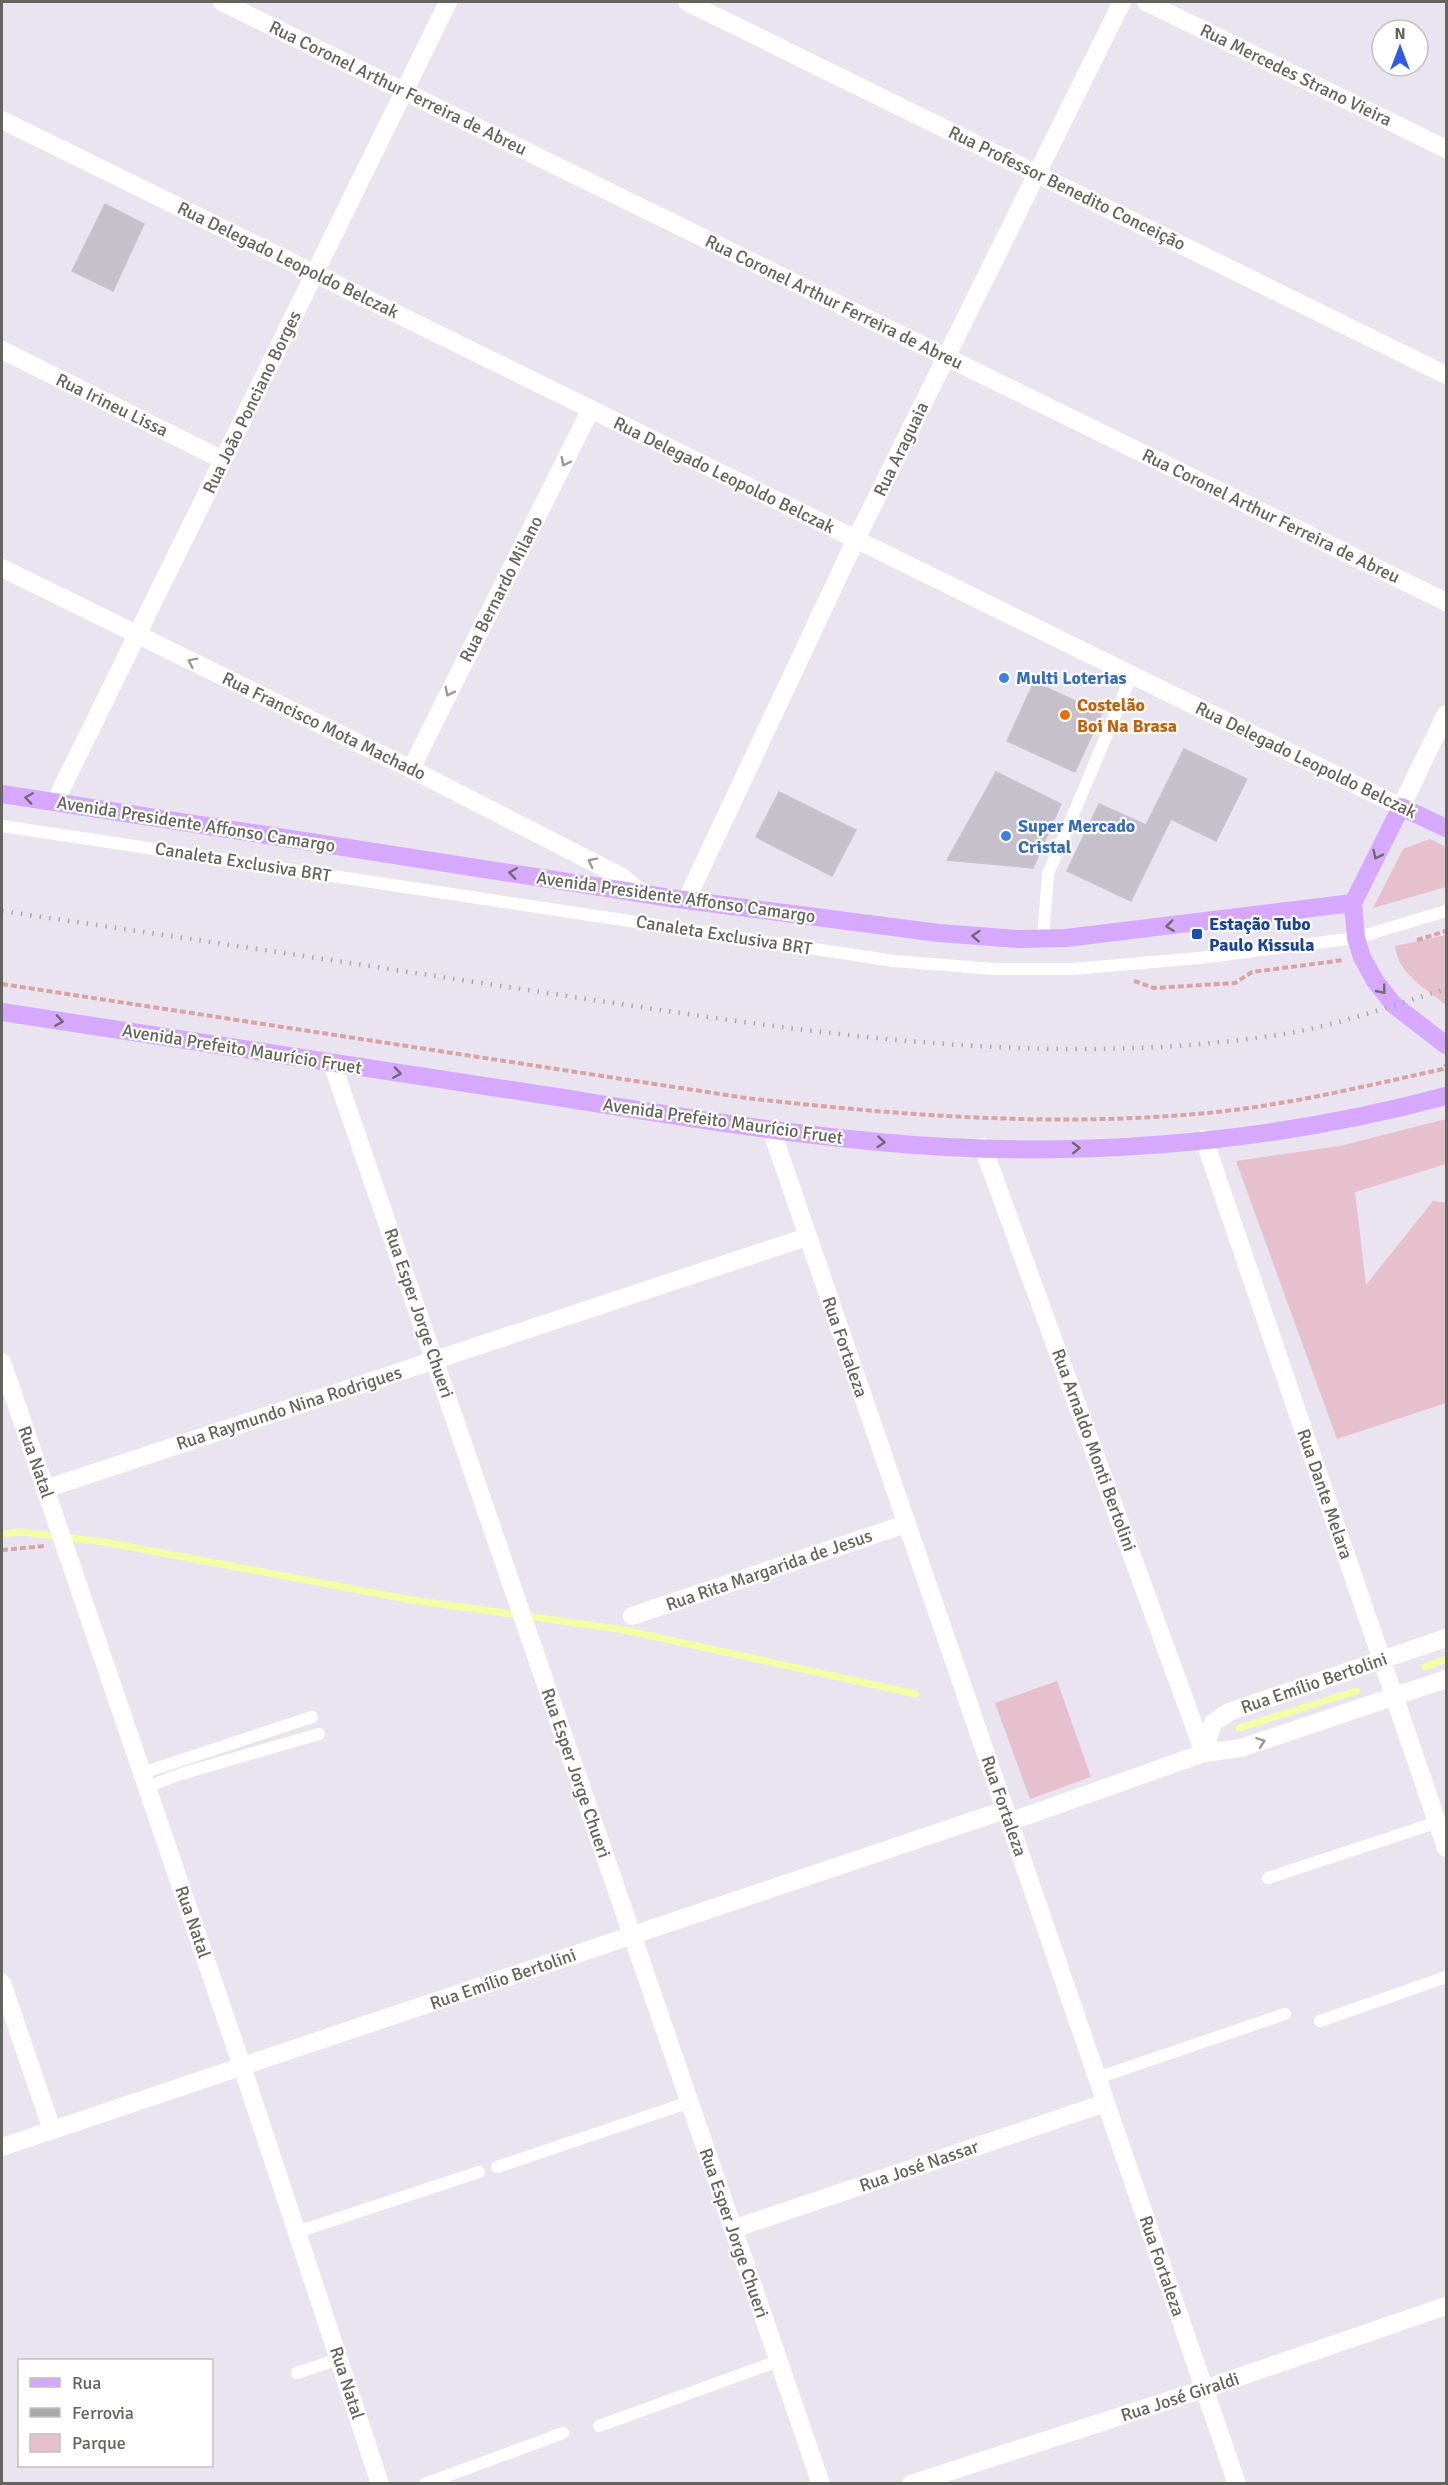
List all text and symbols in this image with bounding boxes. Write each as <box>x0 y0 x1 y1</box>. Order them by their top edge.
street label: Rua Coronel Arthur Ferreira de Abreu <box>266 16 530 160</box>
north arrow <box>1370 18 1430 78</box>
street label: Rua Mercedes Strano Vieira <box>1196 19 1396 131</box>
text: N <box>1394 24 1406 44</box>
street label: Rua Professor Benedito Conceição <box>945 121 1189 255</box>
street label: Rua Delegado Leopoldo Belczak <box>174 197 402 323</box>
street label: Rua Coronel Arthur Ferreira de Abreu <box>702 230 966 374</box>
street label: Rua João Ponciano Borges <box>198 307 306 497</box>
street label: Rua Irineu Lissa <box>52 368 172 442</box>
street label: Rua Araguaia <box>869 398 933 500</box>
street label: Rua Delegado Leopoldo Belczak <box>610 412 838 538</box>
street label: Rua Coronel Arthur Ferreira de Abreu <box>1139 444 1403 588</box>
one-way arrow <box>561 455 572 466</box>
street label: Rua Bernardo Milano <box>455 512 547 666</box>
one-way arrow <box>187 657 198 669</box>
street label: Rua Francisco Mota Machado <box>219 667 429 785</box>
place label: Multi Loterias <box>1016 667 1127 689</box>
marker: Multi Loterias <box>997 671 1011 685</box>
one-way arrow <box>445 686 457 697</box>
place label: Costelão Boi Na Brasa <box>1077 694 1177 737</box>
street label: Rua Delegado Leopoldo Belczak <box>1192 697 1420 823</box>
marker: Costelão Boi Na Brasa <box>1058 708 1072 722</box>
street label: Avenida Presidente Affonso Camargo <box>55 791 337 857</box>
one-way arrow <box>25 792 34 804</box>
place label: Super Mercado Cristal <box>1018 815 1135 858</box>
marker: Super Mercado Cristal <box>999 829 1013 843</box>
street label: Canaleta Exclusiva BRT <box>153 837 333 887</box>
one-way arrow <box>1373 849 1384 860</box>
one-way arrow <box>587 858 598 869</box>
one-way arrow <box>508 867 517 879</box>
street label: Avenida Presidente Affonso Camargo <box>535 867 817 927</box>
street label: Canaleta Exclusiva BRT <box>634 910 814 960</box>
place label: Estação Tubo Paulo Kissula <box>1209 913 1314 956</box>
one-way arrow <box>1166 919 1175 932</box>
marker: Estação Tubo Paulo Kissula <box>1190 927 1204 941</box>
one-way arrow <box>972 930 981 943</box>
one-way arrow <box>1375 983 1386 994</box>
one-way arrow <box>54 1014 64 1027</box>
street label: Avenida Prefeito Maurício Fruet <box>121 1019 363 1079</box>
one-way arrow <box>393 1066 402 1078</box>
street label: Avenida Prefeito Maurício Fruet <box>602 1093 844 1149</box>
one-way arrow <box>877 1135 886 1148</box>
one-way arrow <box>1072 1141 1081 1154</box>
street label: Rua Esper Jorge Chueri <box>380 1225 458 1401</box>
street label: Rua Fortaleza <box>817 1294 873 1400</box>
street label: Rua Arnaldo Monti Bertolini <box>1047 1346 1141 1554</box>
street label: Rua Raymundo Nina Rodrigues <box>174 1361 405 1455</box>
street label: Rua Natal <box>13 1423 59 1501</box>
street label: Rua Dante Melara <box>1292 1426 1358 1562</box>
street label: Rua Rita Margarida de Jesus <box>663 1524 875 1616</box>
street label: Rua Emílio Bertolini <box>1238 1648 1390 1718</box>
street label: Rua Esper Jorge Chueri <box>537 1685 615 1861</box>
one-way arrow <box>1255 1736 1266 1749</box>
street label: Rua Fortaleza <box>976 1753 1032 1859</box>
street label: Rua Natal <box>170 1883 216 1961</box>
street label: Rua Emílio Bertolini <box>427 1944 579 2014</box>
street label: Rua José Nassar <box>857 2135 982 2197</box>
street label: Rua Esper Jorge Chueri <box>695 2145 773 2321</box>
street label: Rua Fortaleza <box>1134 2213 1190 2319</box>
street label: Rua Natal <box>325 2344 369 2422</box>
legend <box>18 2359 213 2467</box>
street label: Rua José Giraldi <box>1118 2367 1242 2427</box>
text: Rua <box>72 2372 101 2394</box>
text: Ferrovia <box>72 2402 134 2424</box>
text: Parque <box>72 2432 126 2454</box>

